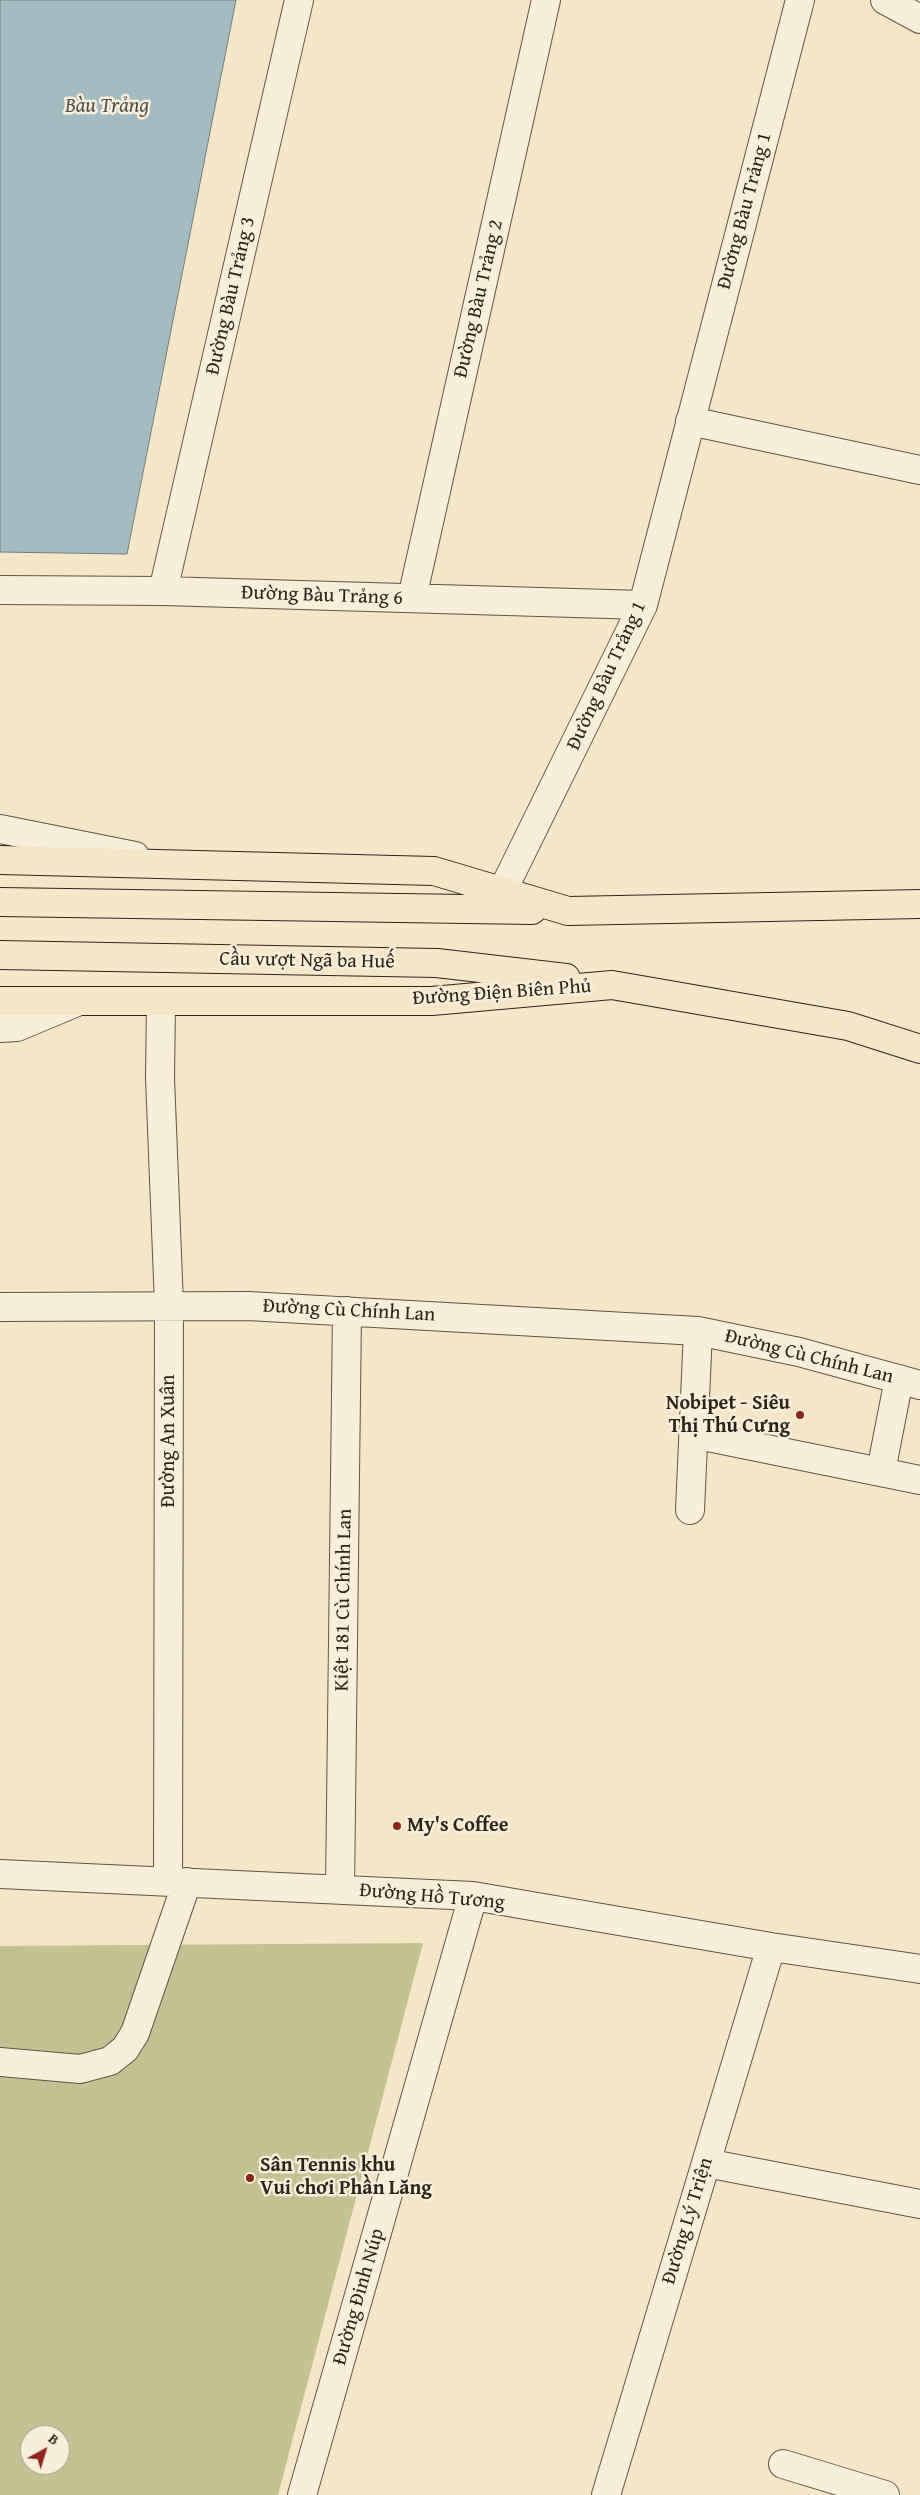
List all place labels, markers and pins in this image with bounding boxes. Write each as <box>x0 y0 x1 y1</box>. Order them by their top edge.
place label: Nobipet - Siêu Thị Thú Cưng <box>666 1392 790 1439</box>
marker: Nobipet - Siêu Thị Thú Cưng <box>794 1409 806 1421</box>
place label: My's Coffee <box>407 1814 509 1838</box>
marker: My's Coffee <box>391 1820 403 1832</box>
place label: Sân Tennis khu Vui chơi Phần Lăng <box>260 2154 432 2201</box>
marker: Sân Tennis khu Vui chơi Phần Lăng <box>244 2172 256 2184</box>

